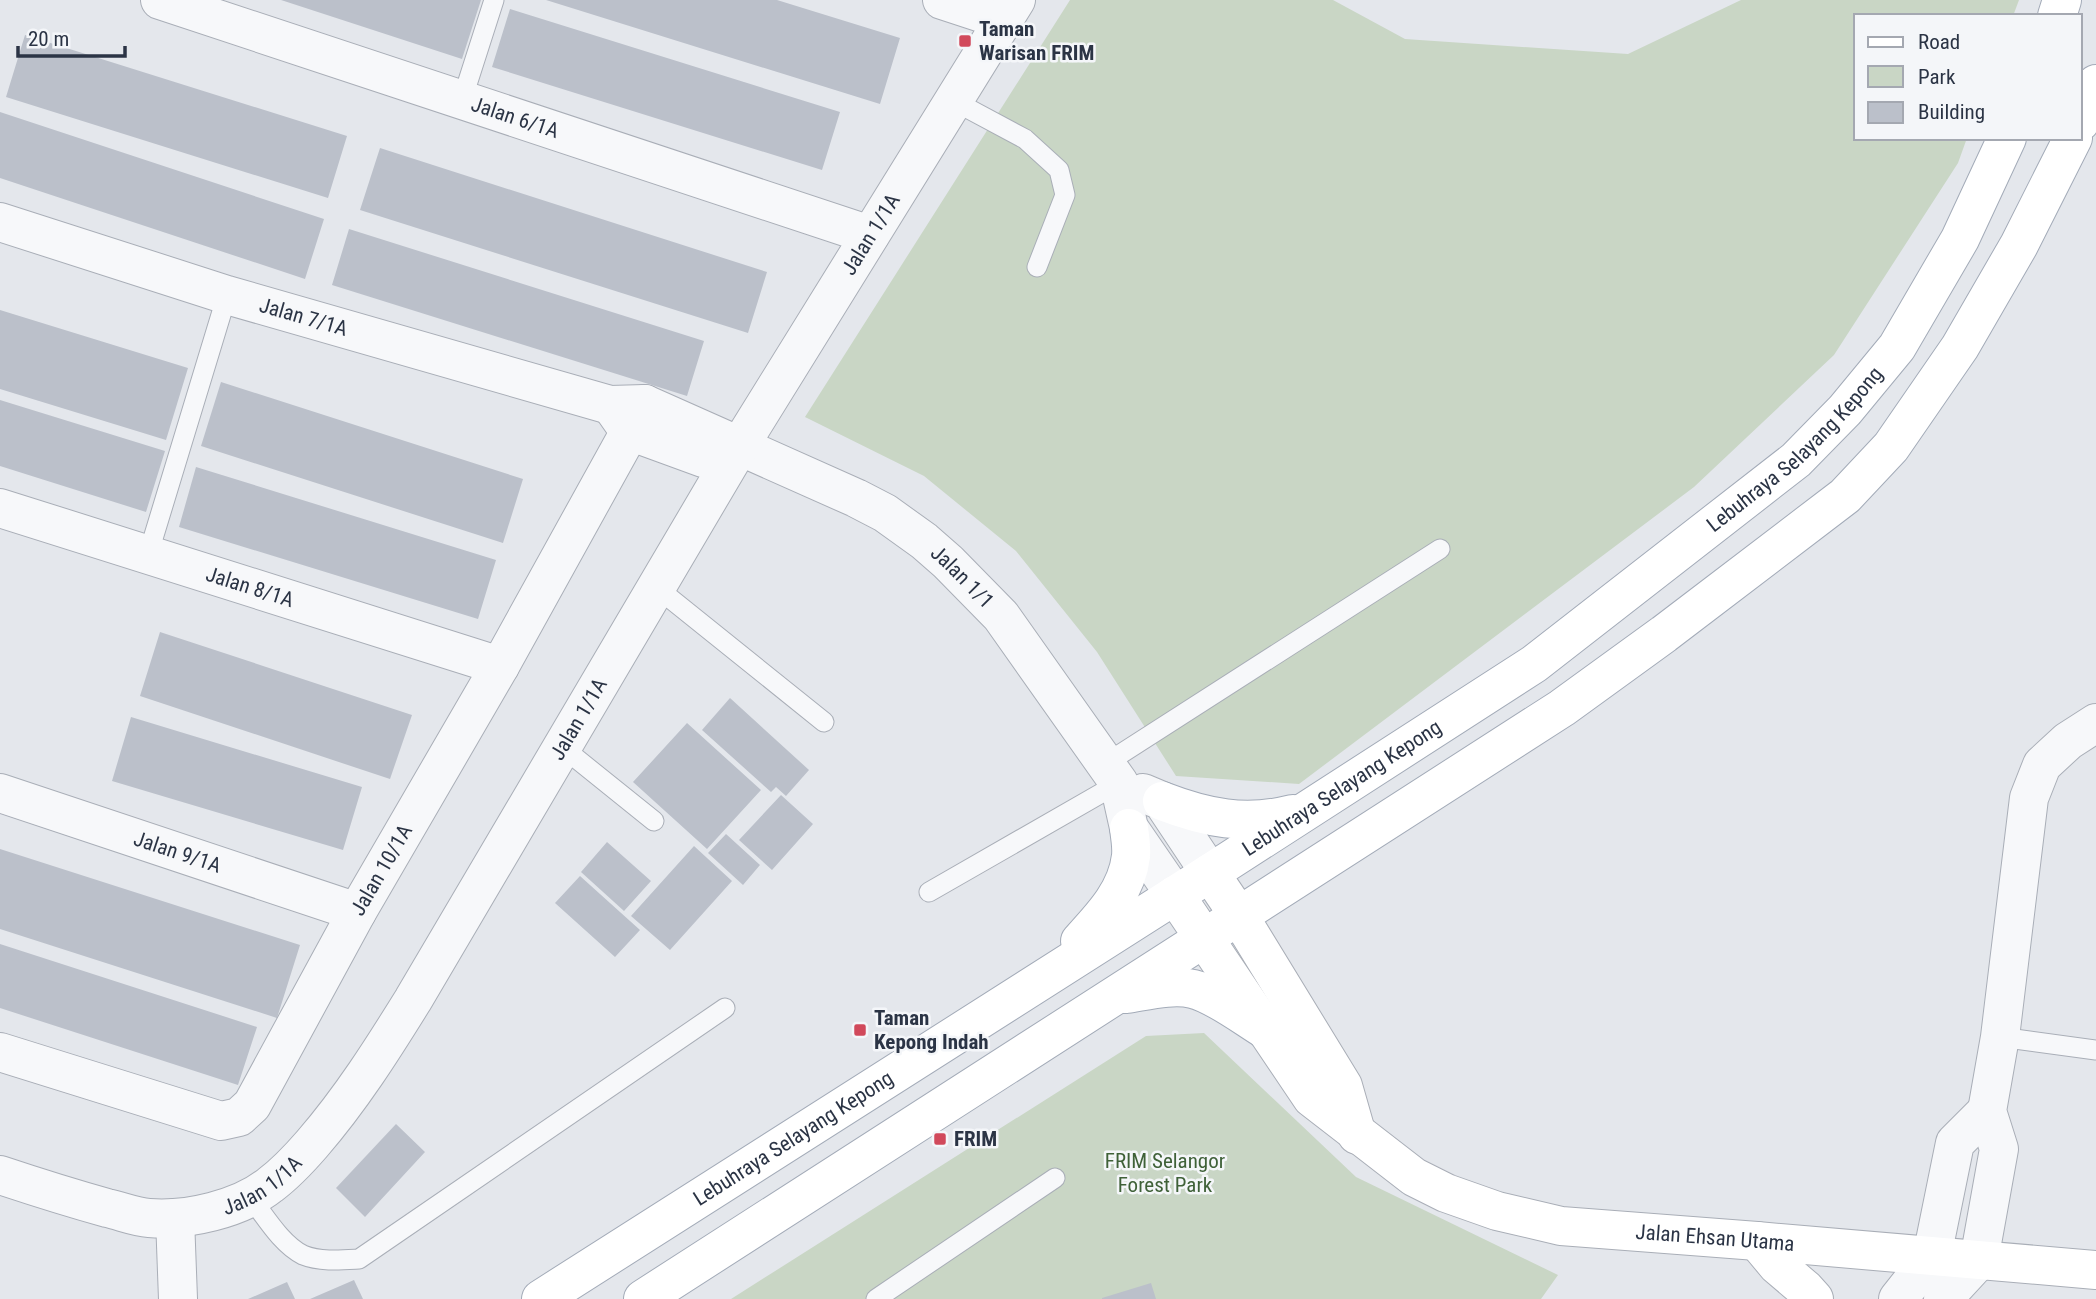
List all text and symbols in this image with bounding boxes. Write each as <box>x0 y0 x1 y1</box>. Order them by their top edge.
scale bar <box>18 14 124 58</box>
legend <box>1854 14 2082 140</box>
place label: Taman Warisan FRIM <box>979 17 1094 65</box>
text: 20 m <box>28 27 69 51</box>
text: Road <box>1918 30 1960 54</box>
marker: Taman Warisan FRIM <box>957 33 973 49</box>
text: Park <box>1918 65 1956 89</box>
street label: Jalan 6/1A <box>468 92 562 143</box>
text: Building <box>1918 100 1985 124</box>
street label: Jalan 1/1A <box>837 189 905 279</box>
street label: Jalan 7/1A <box>257 293 350 341</box>
street label: Lebuhraya Selayang Kepong <box>1702 362 1887 537</box>
street label: Jalan 1/1 <box>926 541 998 613</box>
street label: Jalan 8/1A <box>203 562 297 612</box>
street label: Jalan 1/1A <box>545 674 612 764</box>
street label: Lebuhraya Selayang Kepong <box>1238 715 1446 861</box>
street label: Jalan 10/1A <box>346 820 417 920</box>
street label: Jalan 9/1A <box>131 826 224 878</box>
place label: Taman Kepong Indah <box>874 1006 989 1054</box>
marker: Taman Kepong Indah <box>852 1022 868 1038</box>
street label: Lebuhraya Selayang Kepong <box>689 1066 897 1211</box>
place label: FRIM <box>954 1127 997 1151</box>
marker: FRIM <box>932 1131 948 1147</box>
park label: FRIM Selangor Forest Park <box>1105 1149 1225 1197</box>
street label: Jalan 1/1A <box>219 1151 307 1220</box>
street label: Jalan Ehsan Utama <box>1635 1220 1795 1256</box>

